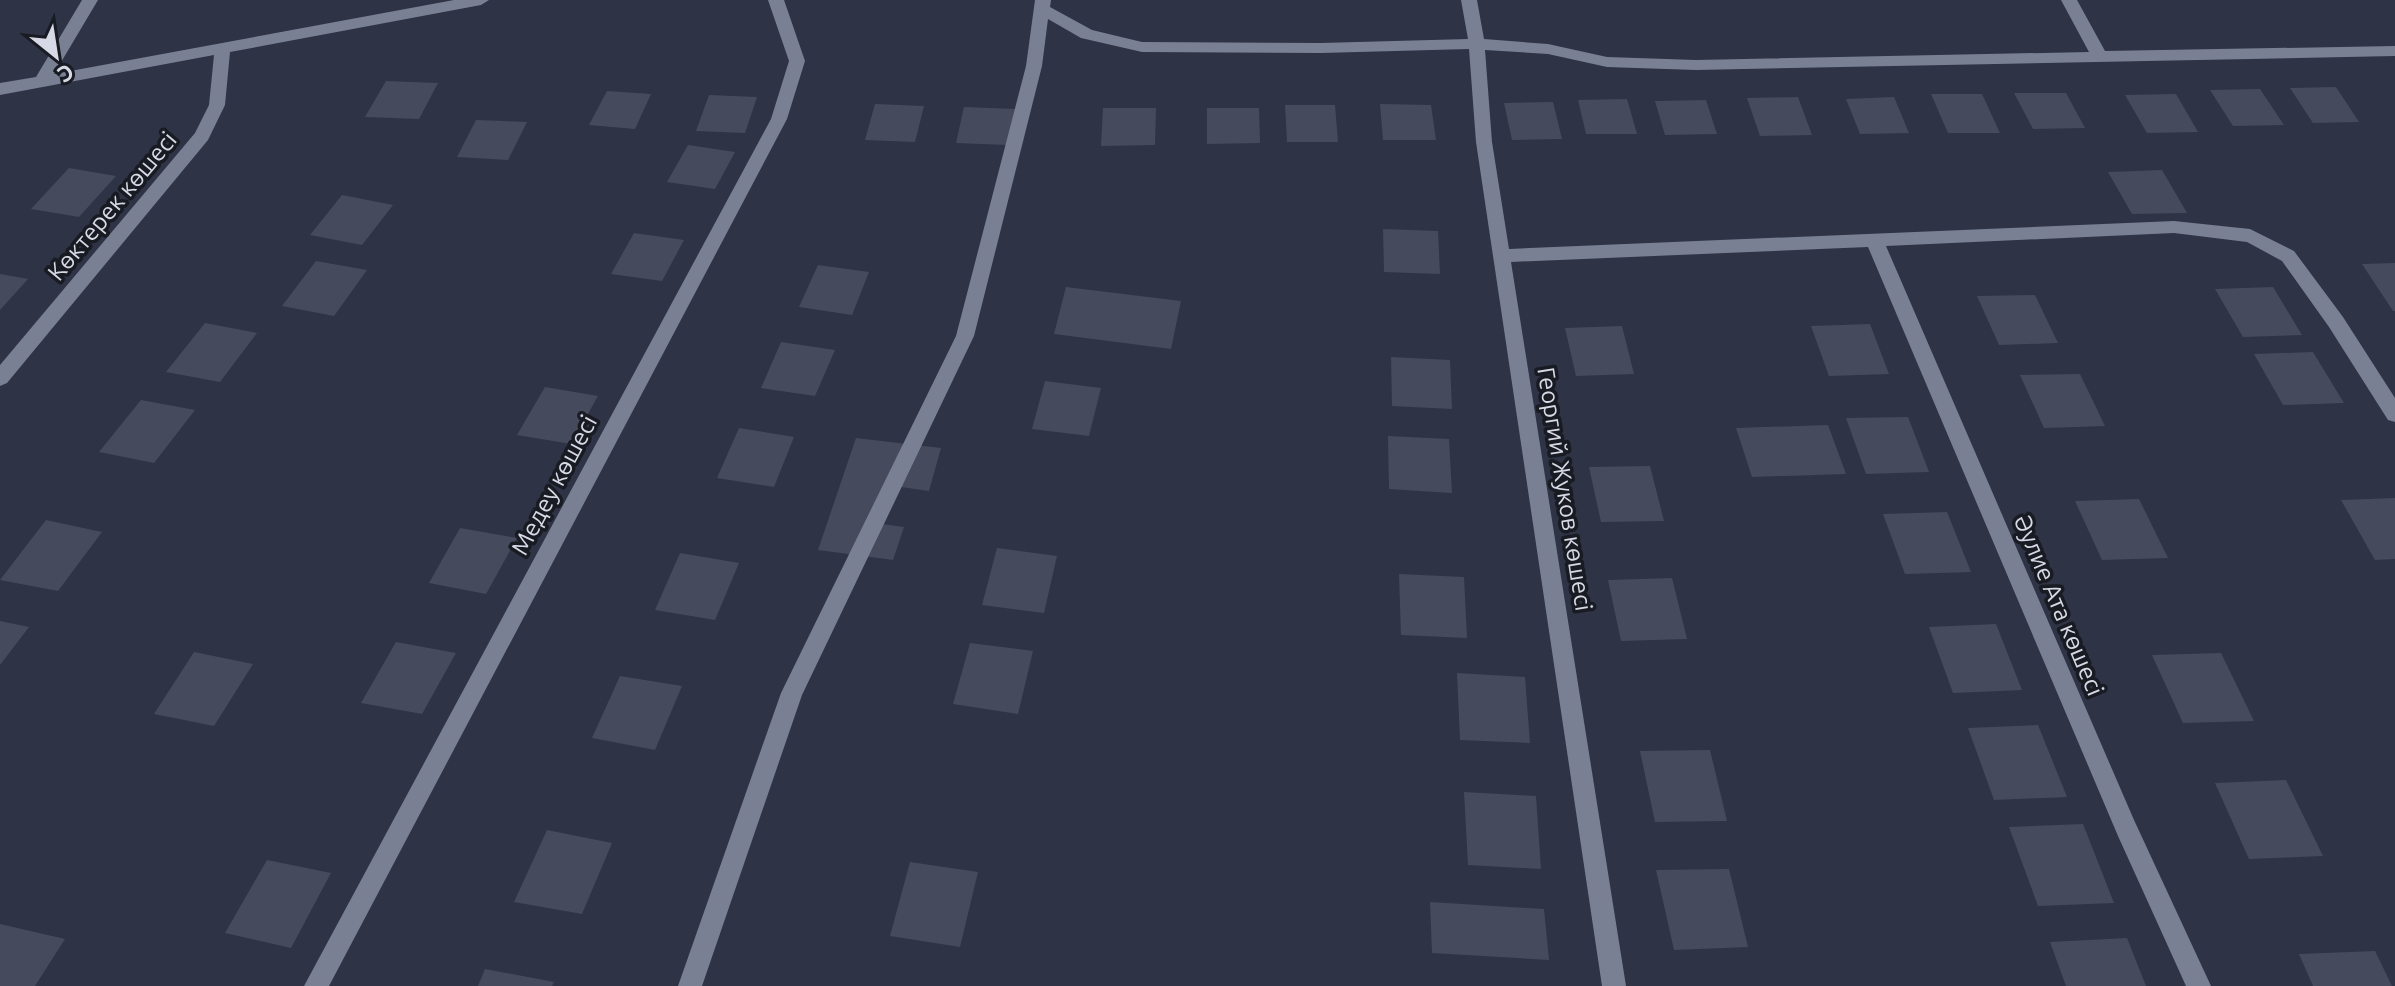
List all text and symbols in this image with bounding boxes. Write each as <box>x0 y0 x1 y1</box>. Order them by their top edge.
north arrow <box>16 16 96 96</box>
text: С <box>54 59 79 88</box>
street label: Көктерек көшесі <box>42 126 182 286</box>
street label: Георгий Жуков көшесі <box>1532 365 1598 613</box>
street label: Медеу көшесі <box>506 411 602 559</box>
street label: Әулие Ата көшесі <box>2009 510 2109 700</box>

